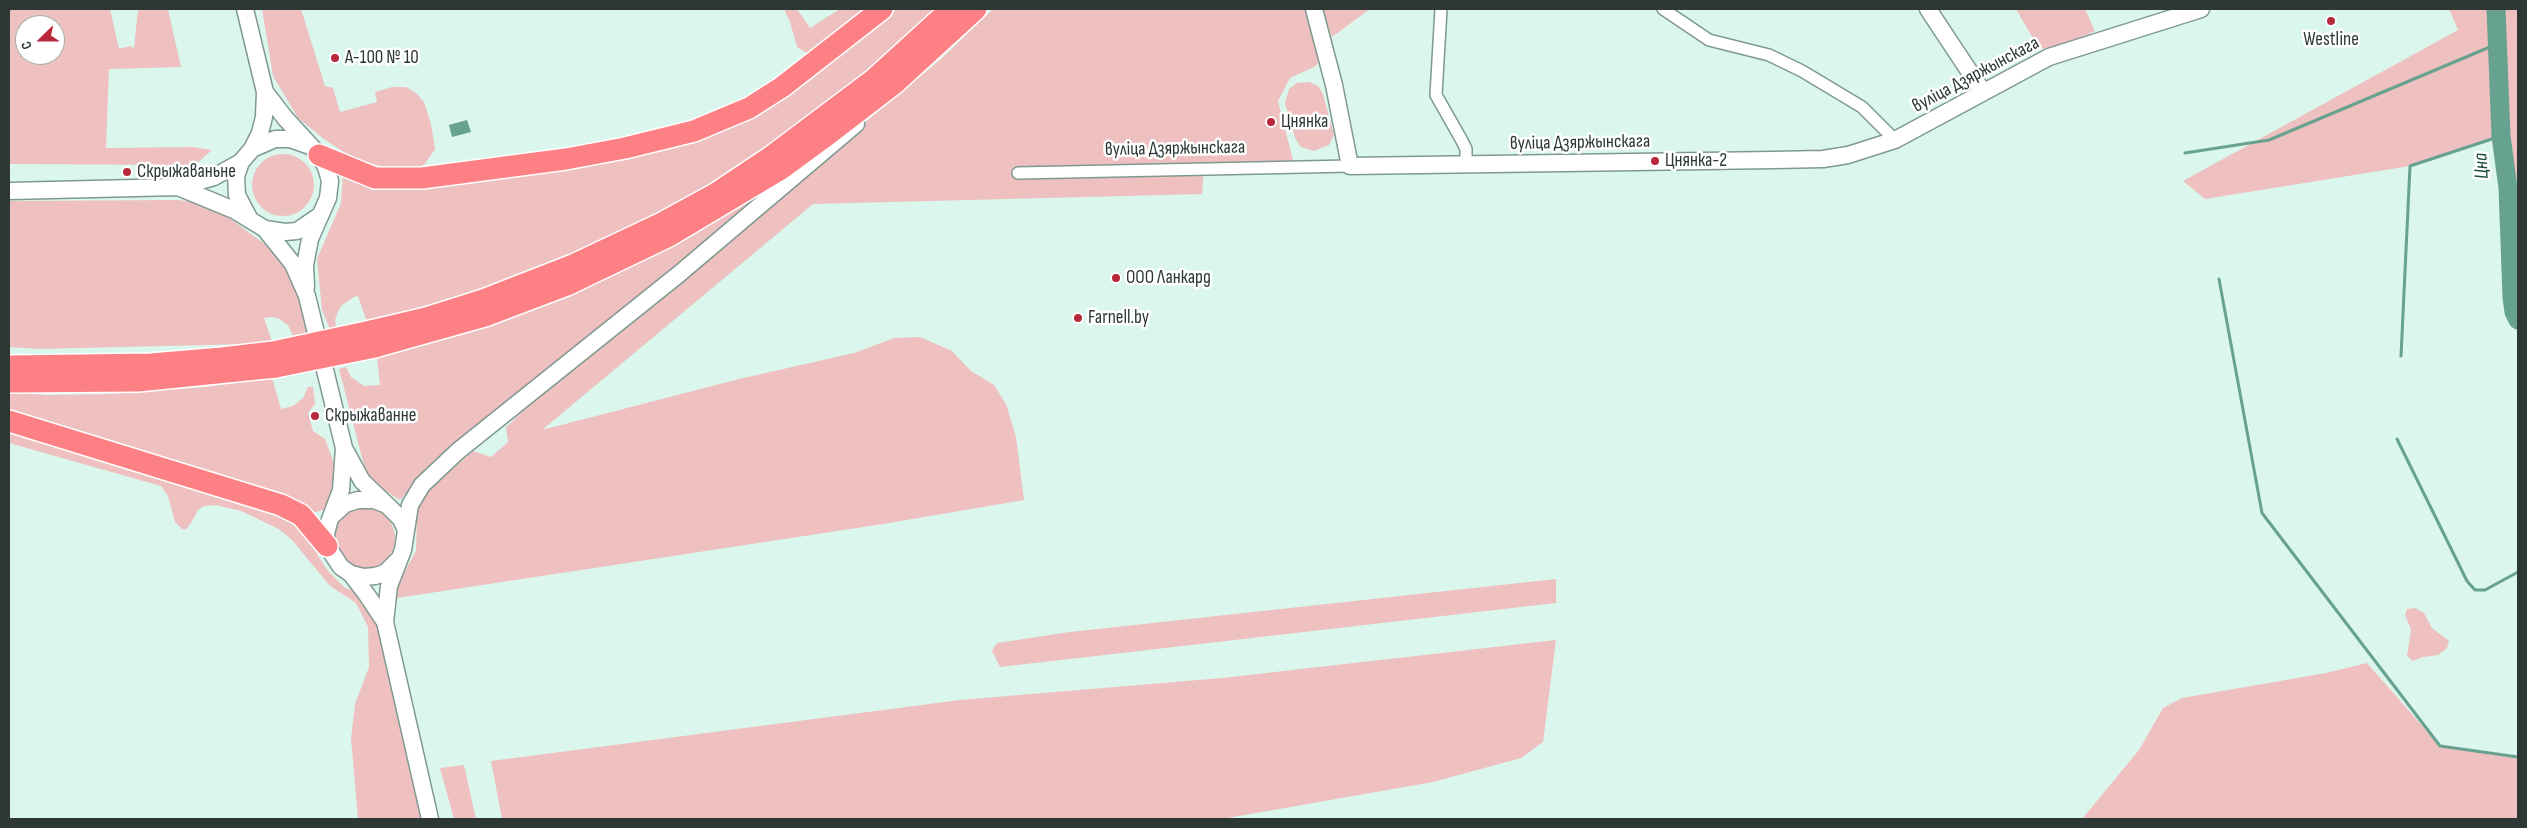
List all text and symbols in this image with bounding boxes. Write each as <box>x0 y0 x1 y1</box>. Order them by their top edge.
north arrow <box>15 15 65 65</box>
marker: Westline <box>2325 15 2337 27</box>
place label: Westline <box>2303 29 2359 51</box>
street label: вуліца Дзяржынскага <box>1909 32 2043 118</box>
text: С <box>17 39 36 52</box>
place label: А-100 № 10 <box>345 47 419 69</box>
marker: А-100 № 10 <box>329 52 341 64</box>
place label: Цнянка <box>1281 111 1328 133</box>
marker: Цнянка <box>1265 116 1277 128</box>
street label: вуліца Дзяржынскага <box>1510 130 1650 156</box>
street label: вуліца Дзяржынскага <box>1105 136 1245 162</box>
place label: Цнянка-2 <box>1665 150 1727 172</box>
water label: Цна <box>2469 152 2495 180</box>
marker: Цнянка-2 <box>1649 155 1661 167</box>
place label: Скрыжаваньне <box>137 161 236 183</box>
marker: Скрыжаваньне <box>121 166 133 178</box>
place label: ООО Ланкард <box>1126 267 1211 289</box>
marker: ООО Ланкард <box>1110 272 1122 284</box>
place label: Farnell.by <box>1088 307 1149 329</box>
marker: Farnell.by <box>1072 312 1084 324</box>
place label: Скрыжаванне <box>325 405 416 427</box>
marker: Скрыжаванне <box>309 410 321 422</box>

